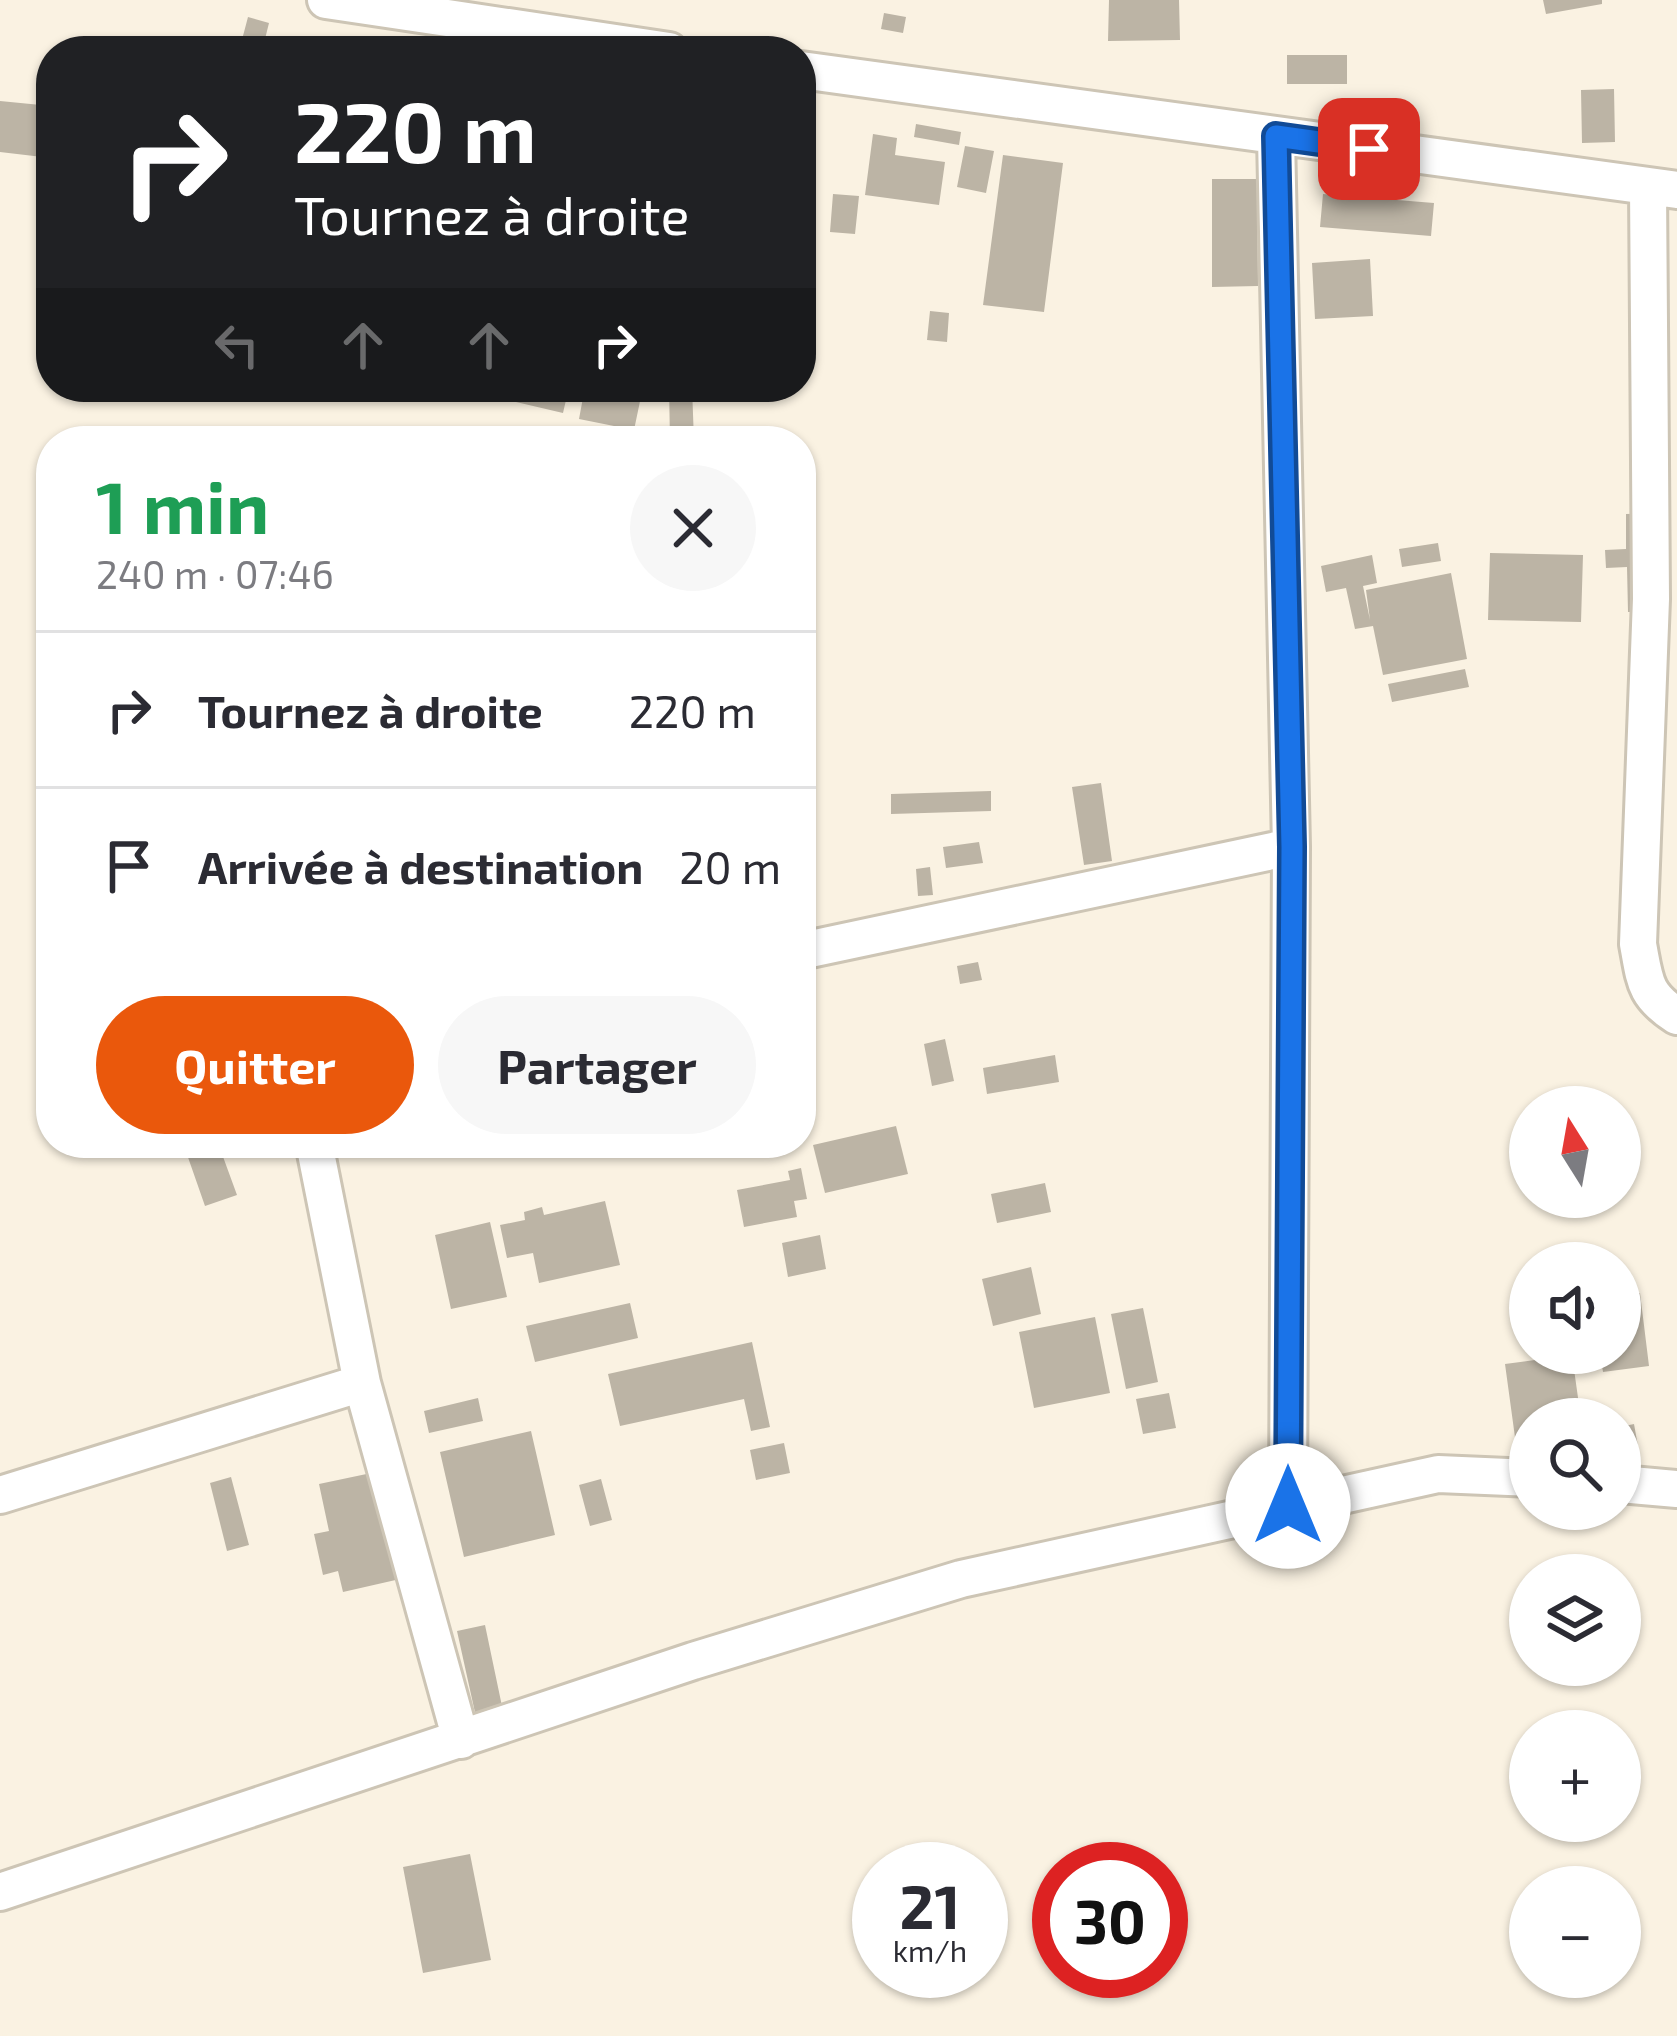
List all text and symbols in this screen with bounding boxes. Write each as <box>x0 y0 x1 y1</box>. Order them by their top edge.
text: 220 m <box>294 79 537 180</box>
icon: right <box>96 84 252 240</box>
pin <box>1318 98 1420 200</box>
icon: arrive <box>1336 116 1402 182</box>
text: Tournez à droite <box>294 181 690 246</box>
icon: left <box>204 312 270 378</box>
icon: ahead <box>330 312 396 378</box>
icon: ahead <box>456 312 522 378</box>
icon: right <box>582 312 648 378</box>
text: 1 min <box>96 462 269 548</box>
button: close <box>630 465 756 591</box>
text: 240 m · 07:46 <box>96 550 334 597</box>
icon: right <box>96 677 162 743</box>
text: Tournez à droite <box>198 683 543 737</box>
text: 220 m <box>629 683 756 737</box>
icon: arrive <box>96 833 162 899</box>
text: Arrivée à destination <box>198 839 643 893</box>
text: 20 m <box>679 839 781 893</box>
button: Quitter <box>96 996 414 1134</box>
button: Partager <box>438 996 756 1134</box>
north arrow <box>1509 1086 1641 1218</box>
map controls <box>1509 1086 1641 1998</box>
button: sound <box>1509 1242 1641 1374</box>
button: search <box>1509 1398 1641 1530</box>
position arrow <box>1225 1443 1351 1569</box>
button: layers <box>1509 1554 1641 1686</box>
button: + <box>1509 1710 1641 1842</box>
speed limit sign: 30 <box>1032 1842 1188 1998</box>
button: − <box>1509 1866 1641 1998</box>
text: 21 <box>900 1869 960 1941</box>
text: km/h <box>893 1932 967 1968</box>

